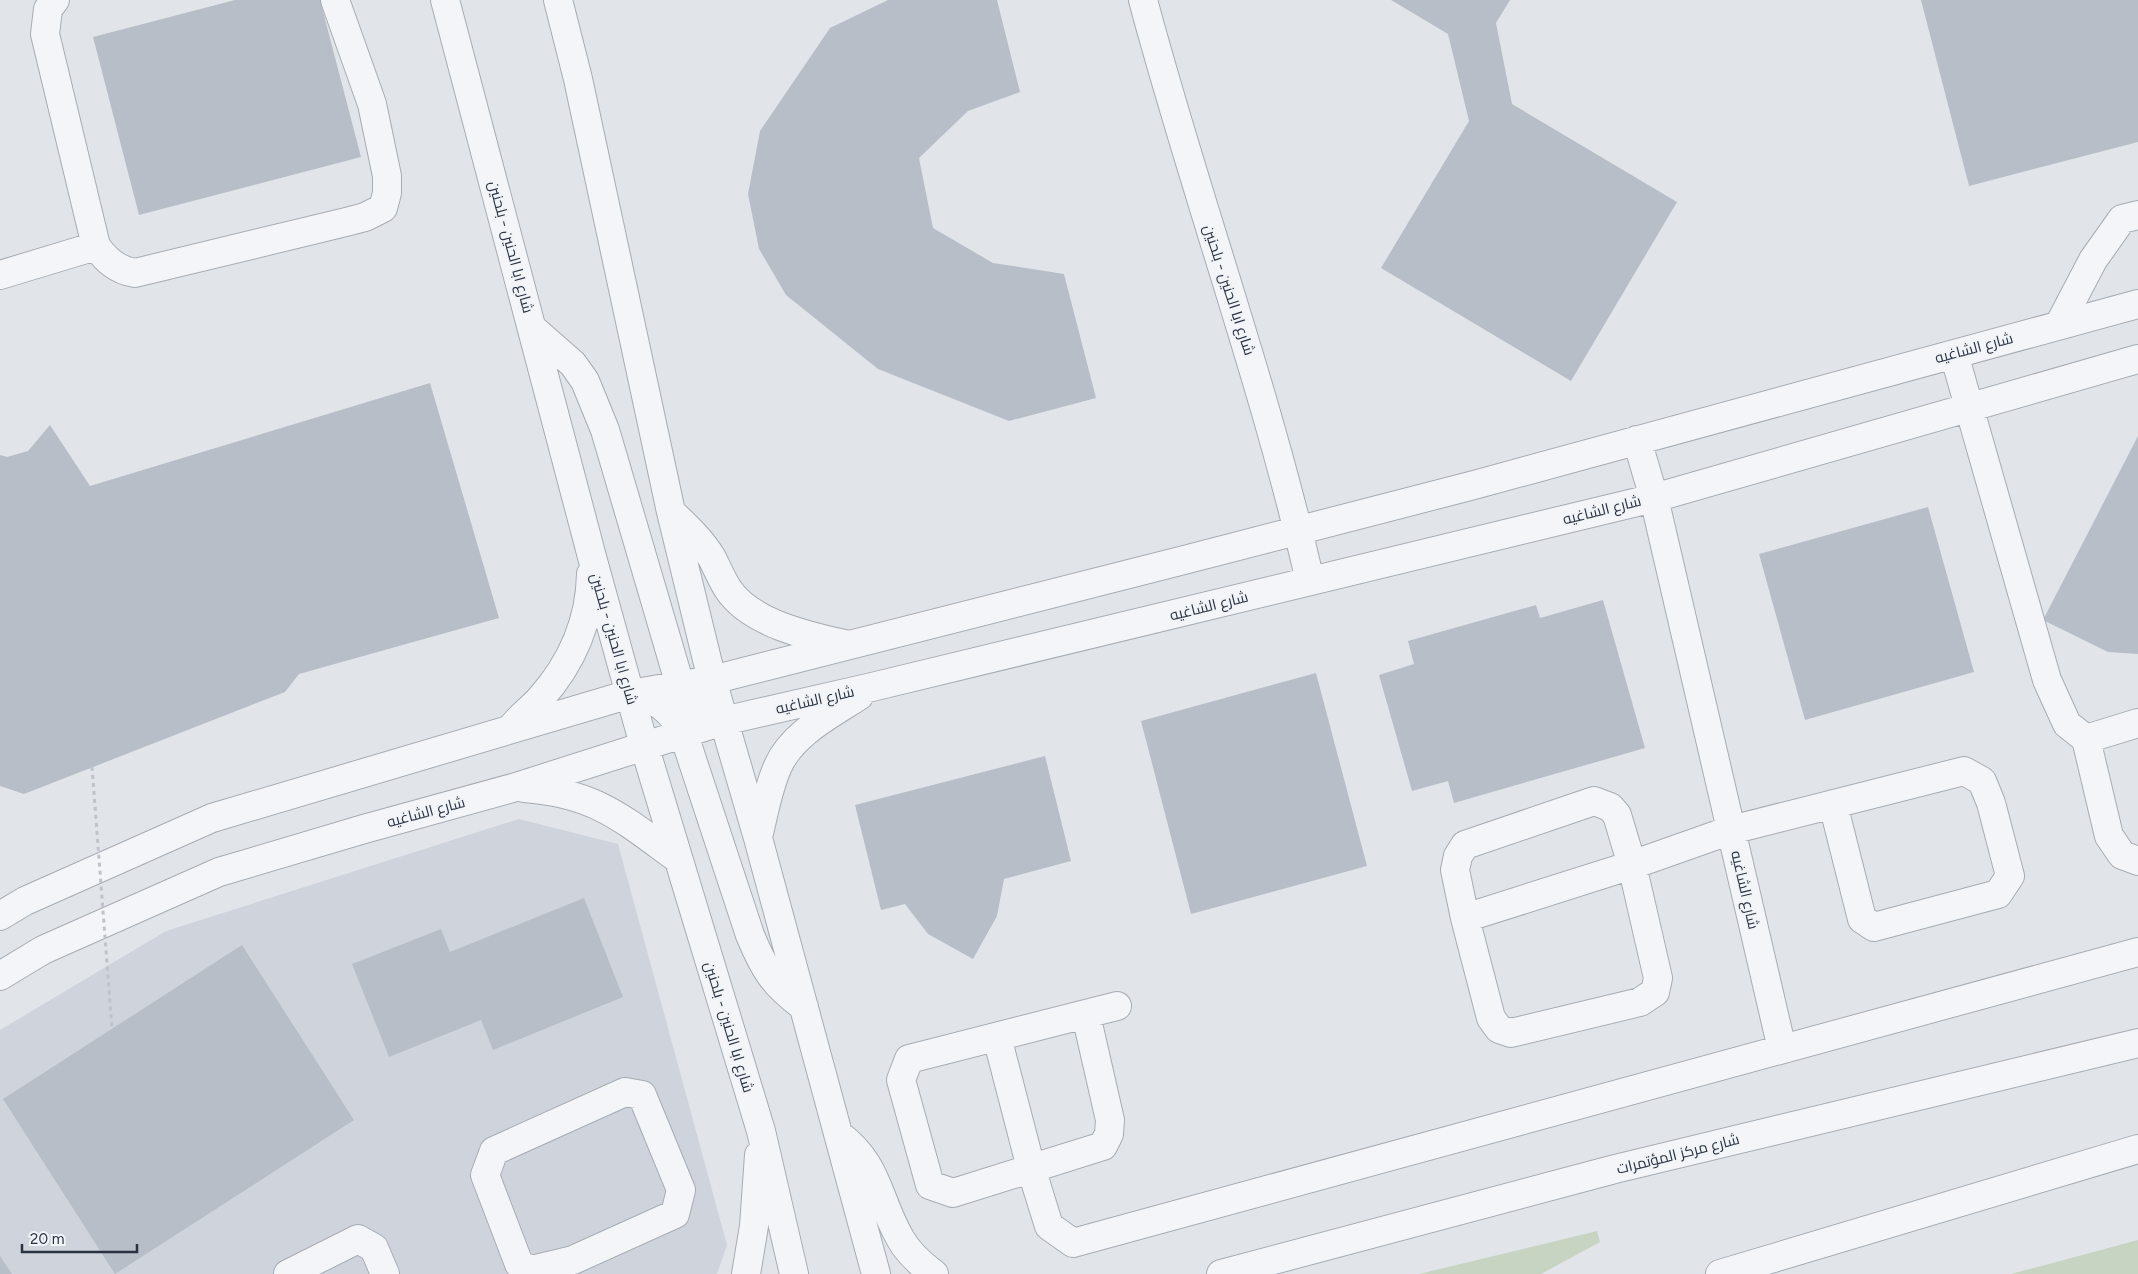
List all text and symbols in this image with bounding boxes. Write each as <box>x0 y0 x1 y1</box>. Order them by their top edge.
street label: شارع ابا الحنين - بلحنين <box>483 179 537 316</box>
street label: شارع ابا الحنين - بلحنين <box>1198 223 1259 358</box>
street label: شارع الشاغيه <box>1933 329 2016 369</box>
street label: شارع الشاغيه <box>1561 492 1644 530</box>
street label: شارع ابا الحنين - بلحنين <box>585 571 641 707</box>
street label: شارع الشاغيه <box>1168 588 1251 626</box>
street label: شارع الشاغيه <box>774 682 857 720</box>
street label: شارع الشاغيه <box>385 793 468 833</box>
street label: شارع الشاغيه <box>1725 849 1763 932</box>
street label: شارع ابا الحنين - بلحنين <box>699 959 757 1095</box>
street label: شارع مركز المؤتمرات <box>1615 1130 1742 1180</box>
scale bar <box>22 1222 138 1254</box>
text: 20 m <box>30 1230 64 1248</box>

